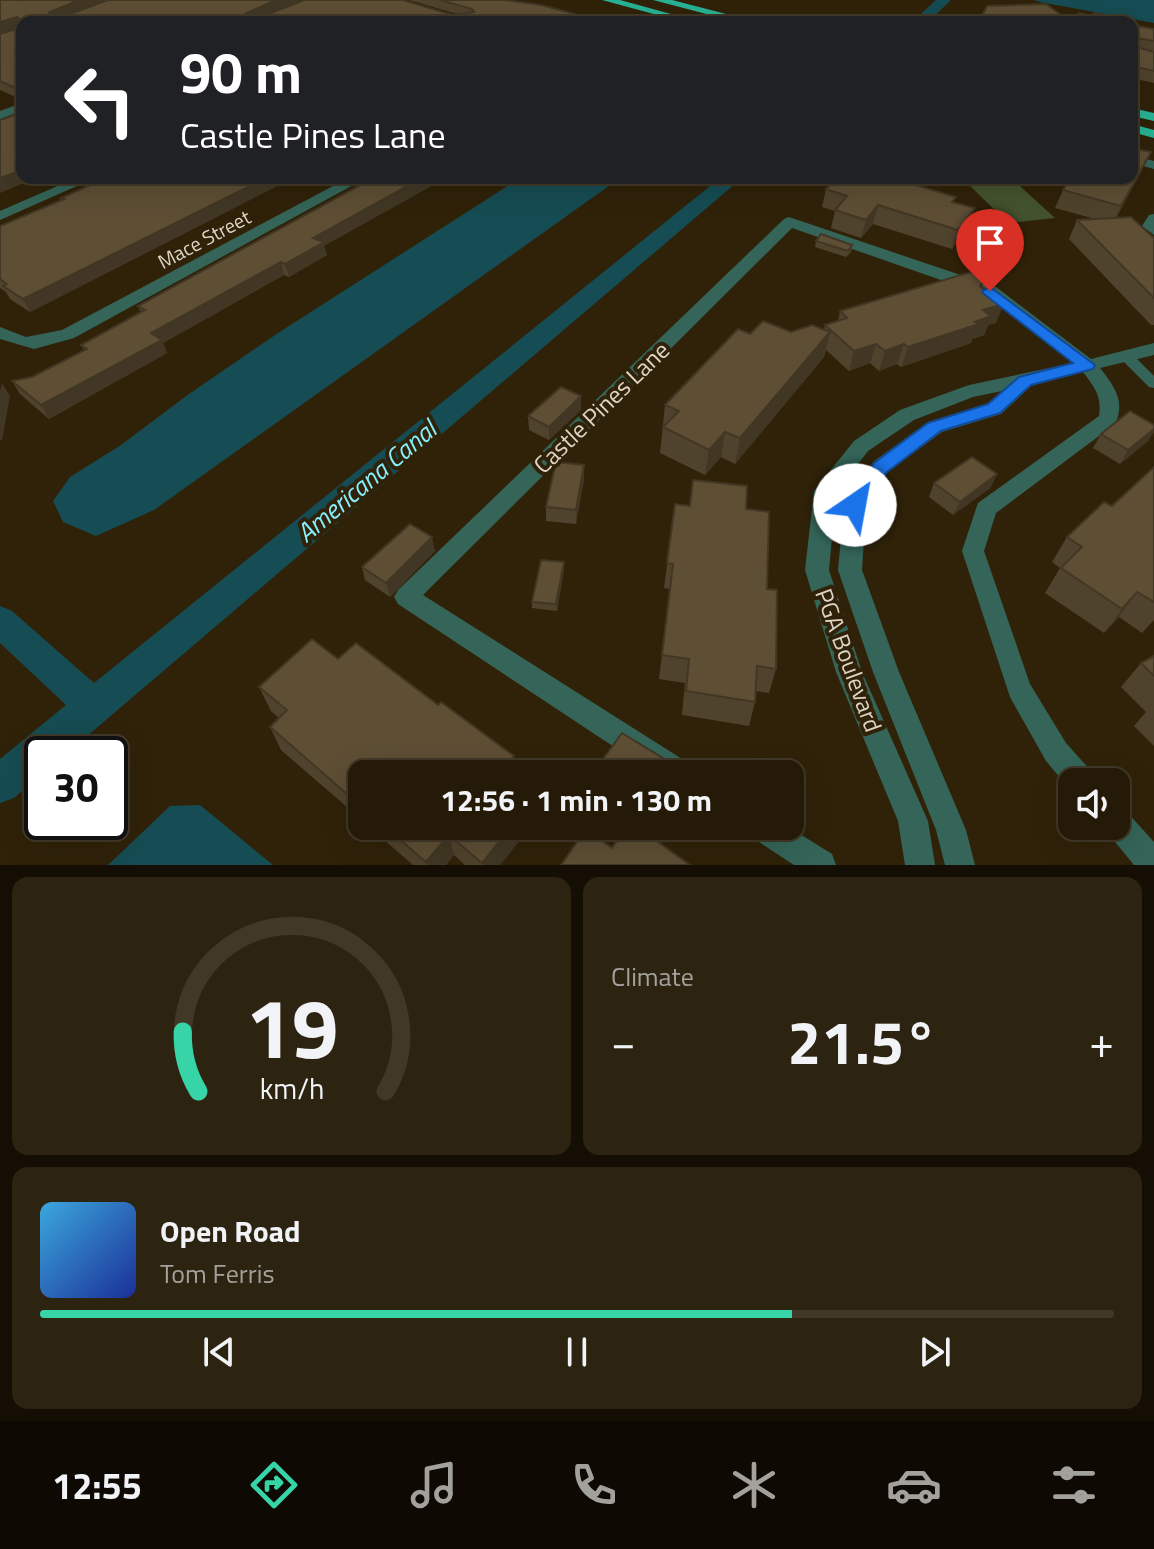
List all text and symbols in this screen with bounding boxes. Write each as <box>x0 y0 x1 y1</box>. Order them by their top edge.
text: 90 m <box>180 30 302 115</box>
icon: left <box>48 48 152 152</box>
text: Castle Pines Lane <box>180 107 446 162</box>
street label: Mace Street <box>152 201 256 277</box>
pin <box>956 209 1024 291</box>
icon: arrive <box>968 221 1012 265</box>
street label: Castle Pines Lane <box>525 333 677 481</box>
water label: Americana Canal <box>287 408 447 551</box>
position arrow <box>813 463 897 547</box>
street label: PGA Boulevard <box>806 583 892 737</box>
speed limit sign: 30 <box>24 736 128 840</box>
map controls <box>1058 768 1130 840</box>
button: sound <box>1058 768 1130 840</box>
text: 12:56 · 1 min · 130 m <box>440 777 712 823</box>
text: Climate <box>611 957 694 996</box>
text: 19 <box>245 964 338 1090</box>
text: 21.5° <box>788 996 937 1087</box>
text: − <box>611 1008 636 1075</box>
text: + <box>1089 1008 1114 1075</box>
text: km/h <box>259 1067 324 1110</box>
text: Open Road <box>160 1208 301 1254</box>
text: Tom Ferris <box>160 1254 275 1293</box>
icon: previous <box>197 1330 241 1374</box>
icon: pause <box>555 1330 599 1374</box>
icon: next <box>913 1330 957 1374</box>
icon: directions <box>246 1457 302 1513</box>
icon: music <box>406 1457 462 1513</box>
icon: phone <box>566 1457 622 1513</box>
icon: climate <box>726 1457 782 1513</box>
icon: car <box>886 1457 942 1513</box>
icon: filters <box>1046 1457 1102 1513</box>
text: 12:55 <box>52 1458 142 1513</box>

